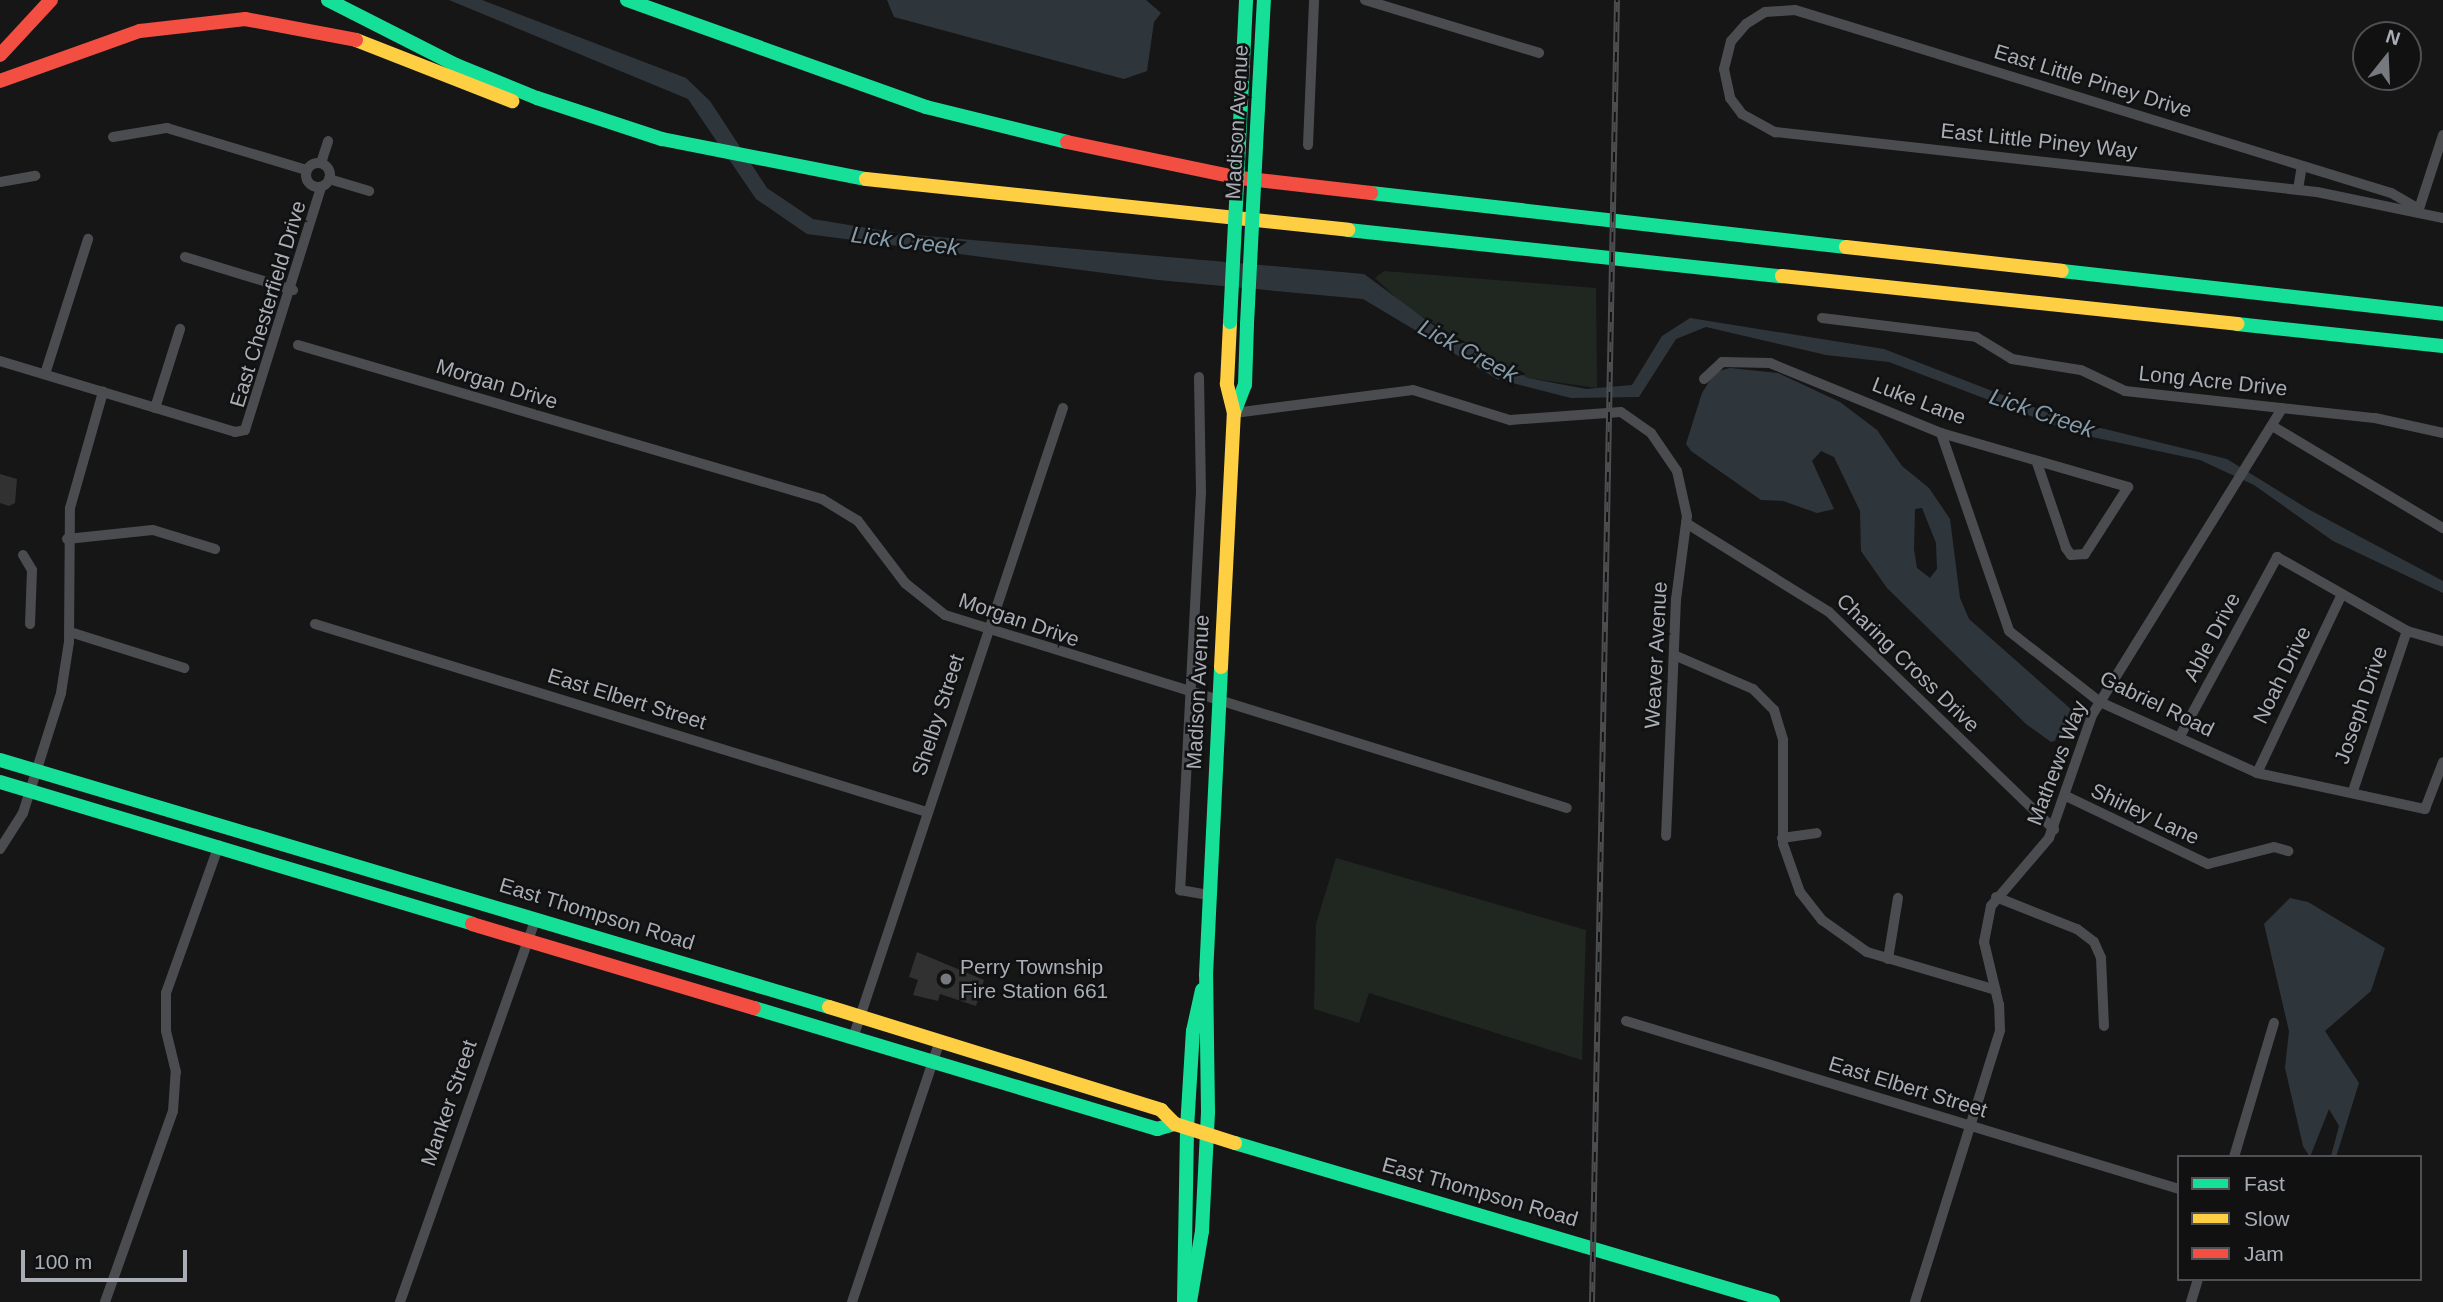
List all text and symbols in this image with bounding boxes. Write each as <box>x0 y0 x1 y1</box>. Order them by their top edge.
north arrow <box>2352 21 2422 91</box>
text: N <box>2383 25 2403 50</box>
street label: East Little Piney Drive <box>1991 39 2195 123</box>
street label: Madison Avenue <box>1220 43 1254 201</box>
street label: East Little Piney Way <box>1939 118 2139 164</box>
street label: East Chesterfield Drive <box>225 198 311 410</box>
water label: Lick Creek <box>849 221 961 261</box>
water label: Lick Creek <box>1414 313 1522 389</box>
street label: Morgan Drive <box>433 354 561 414</box>
street label: Long Acre Drive <box>2137 361 2289 401</box>
street label: Luke Lane <box>1869 372 1969 430</box>
water label: Lick Creek <box>1986 382 2098 444</box>
street label: Weaver Avenue <box>1640 580 1672 730</box>
street label: Morgan Drive <box>955 588 1083 652</box>
street label: Charing Cross Drive <box>1831 588 1985 738</box>
street label: Able Drive <box>2178 588 2246 686</box>
street label: Madison Avenue <box>1181 613 1215 771</box>
street label: Noah Drive <box>2248 622 2316 728</box>
street label: Joseph Drive <box>2329 643 2393 767</box>
street label: Shelby Street <box>907 651 969 779</box>
street label: East Elbert Street <box>545 663 709 735</box>
street label: Gabriel Road <box>2096 666 2218 742</box>
street label: Mathews Way <box>2022 697 2092 829</box>
street label: Shirley Lane <box>2087 778 2203 850</box>
street label: East Thompson Road <box>496 872 698 956</box>
place label: Perry Township Fire Station 661 <box>960 954 1108 1004</box>
marker: Perry Township Fire Station 661 <box>938 971 954 987</box>
street label: Manker Street <box>416 1037 482 1169</box>
street label: East Elbert Street <box>1826 1051 1990 1123</box>
street label: East Thompson Road <box>1379 1152 1581 1232</box>
legend <box>2177 1155 2422 1281</box>
text: Fast <box>2244 1172 2285 1195</box>
text: Slow <box>2244 1207 2290 1230</box>
scale bar <box>24 1236 191 1280</box>
text: Jam <box>2244 1242 2284 1265</box>
text: 100 m <box>34 1250 92 1273</box>

